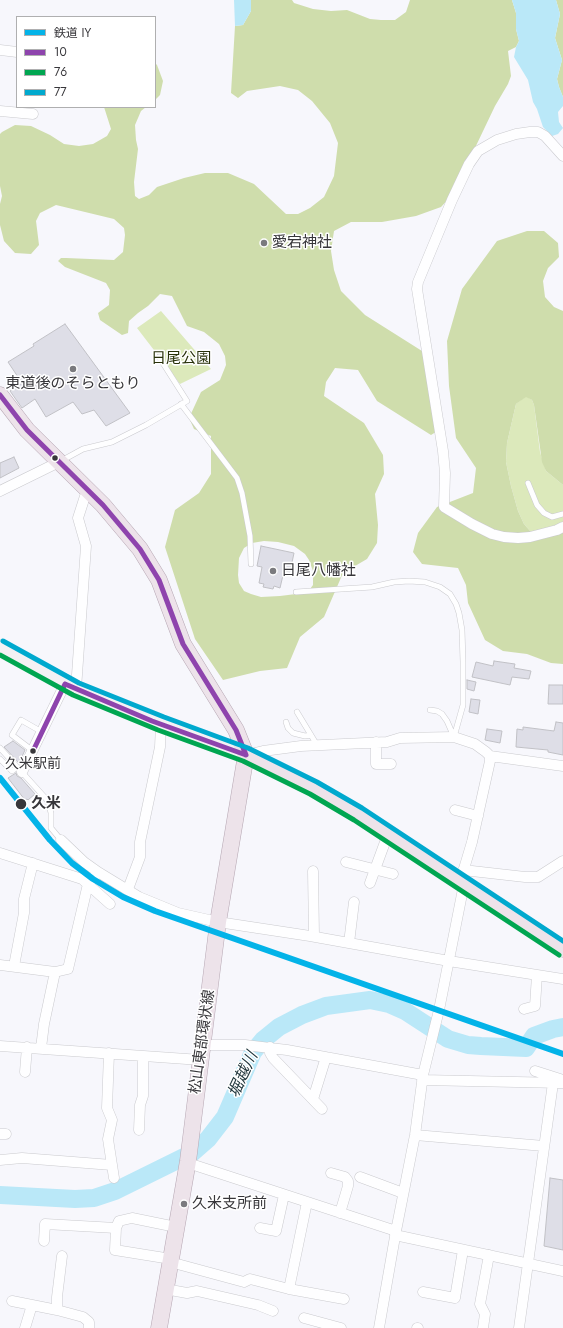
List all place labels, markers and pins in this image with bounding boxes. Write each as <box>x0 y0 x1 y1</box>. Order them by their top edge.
place label: 愛宕神社 <box>272 234 332 252</box>
marker: 愛宕神社 <box>259 238 269 248</box>
marker: 東道後のそらともり <box>68 364 78 374</box>
place label: 東道後のそらともり <box>6 375 140 393</box>
unlabelled marker <box>50 453 60 463</box>
place label: 日尾八幡社 <box>281 562 356 580</box>
marker: 日尾八幡社 <box>268 566 278 576</box>
marker: 久米駅前 <box>28 746 38 756</box>
place label: 久米駅前 <box>5 757 61 773</box>
place label: 久米 <box>31 795 61 813</box>
marker: 久米 <box>14 797 28 811</box>
place label: 久米支所前 <box>192 1195 267 1213</box>
marker: 久米支所前 <box>179 1199 189 1209</box>

